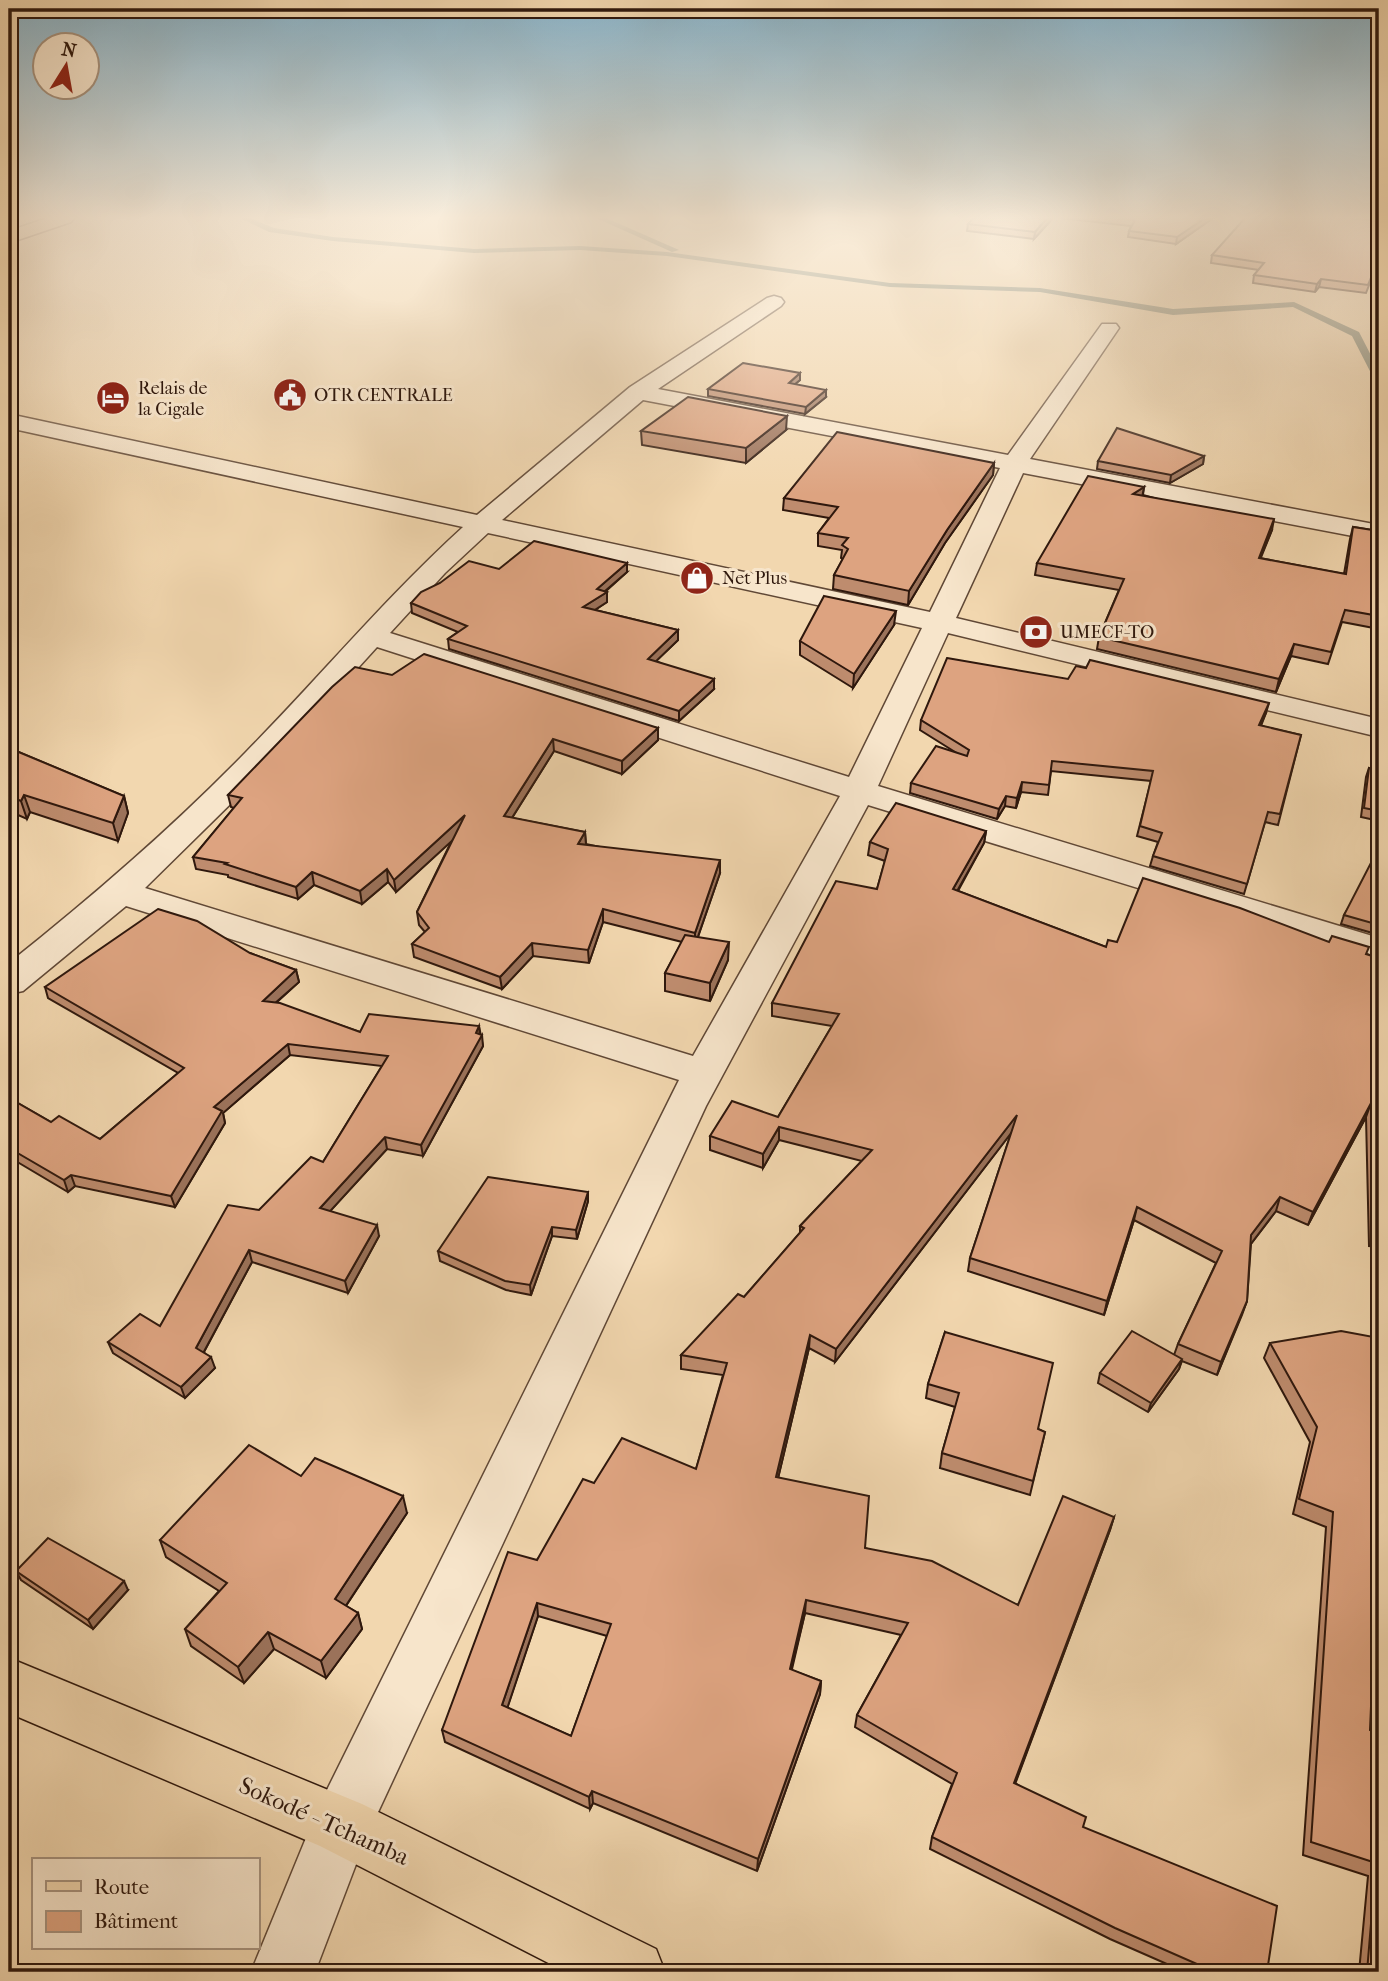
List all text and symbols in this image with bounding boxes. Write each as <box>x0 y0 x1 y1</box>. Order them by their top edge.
north arrow <box>32 32 102 102</box>
text: N <box>60 38 79 63</box>
public building icon: OTR CENTRALE <box>271 376 309 414</box>
place label: Relais de la Cigale <box>137 378 208 420</box>
hotel icon: Relais de la Cigale <box>94 379 132 417</box>
place label: OTR CENTRALE <box>314 385 453 406</box>
shop icon: Net Plus <box>678 559 716 597</box>
place label: Net Plus <box>722 568 787 589</box>
bank icon: UMECF-TO <box>1017 613 1055 651</box>
place label: UMECF-TO <box>1060 622 1154 643</box>
street label: Sokodé - Tchamba <box>235 1771 414 1871</box>
legend <box>32 1858 259 1950</box>
text: Route <box>94 1875 149 1899</box>
text: Bâtiment <box>94 1909 179 1933</box>

